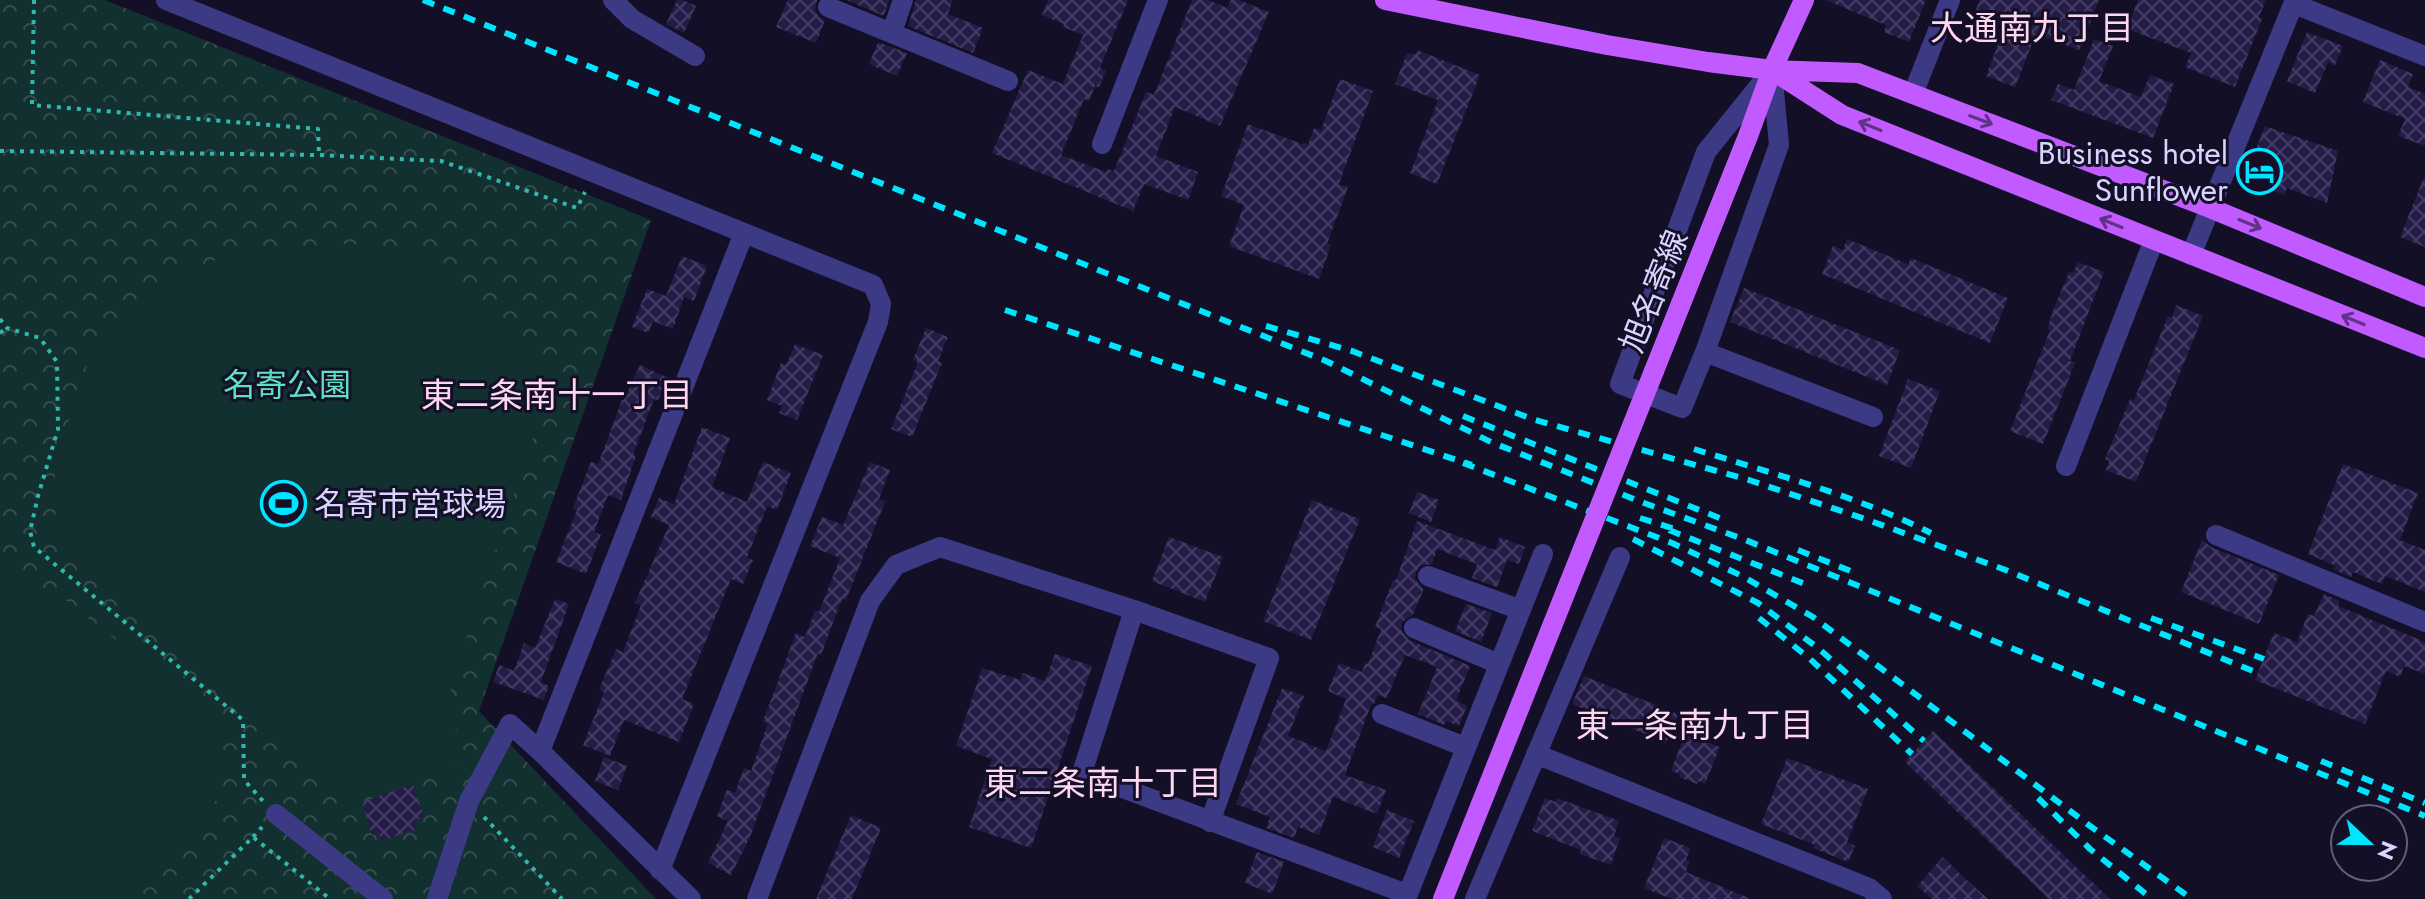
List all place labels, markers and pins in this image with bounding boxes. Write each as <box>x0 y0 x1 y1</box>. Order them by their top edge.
place label: Business hotel Sunflower <box>2038 130 2228 213</box>
hotel icon: Business hotel Sunflower <box>2235 147 2283 195</box>
sports icon: 名寄市営球場 <box>259 480 307 528</box>
place label: 名寄市営球場 <box>314 481 506 527</box>

